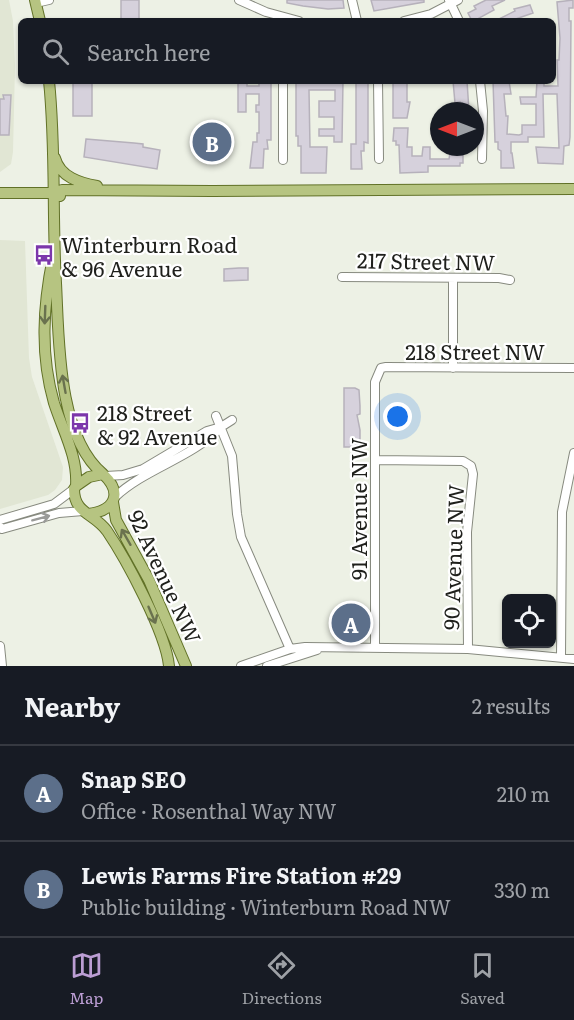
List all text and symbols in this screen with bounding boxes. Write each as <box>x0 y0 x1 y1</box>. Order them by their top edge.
search box <box>18 18 556 84</box>
icon: search <box>39 35 72 68</box>
text: Search here <box>87 35 210 68</box>
north arrow <box>430 102 484 156</box>
pin: B <box>192 120 232 164</box>
place label: Winterburn Road & 96 Avenue <box>61 228 237 283</box>
bus stop icon: Winterburn Road & 96 Avenue <box>32 243 56 267</box>
street label: 217 Street NW <box>357 243 495 277</box>
one-way arrow <box>39 304 50 324</box>
street label: 218 Street NW <box>405 335 545 366</box>
one-way arrow <box>58 375 69 395</box>
place label: 218 Street & 92 Avenue <box>97 396 218 451</box>
your location <box>383 402 412 431</box>
bus stop icon: 218 Street & 92 Avenue <box>68 411 92 435</box>
street label: 91 Avenue NW <box>342 438 373 580</box>
street label: 90 Avenue NW <box>434 484 470 630</box>
street label: 92 Avenue NW <box>122 504 210 648</box>
one-way arrow <box>31 512 50 523</box>
one-way arrow <box>120 529 132 546</box>
map controls <box>502 594 556 648</box>
button: locate <box>502 594 556 648</box>
pin: A <box>332 600 370 646</box>
one-way arrow <box>146 606 158 624</box>
text: Nearby <box>24 686 120 725</box>
text: 2 results <box>472 690 550 720</box>
text: Snap SEO <box>81 762 186 795</box>
text: A <box>36 778 51 808</box>
text: 210 m <box>497 778 550 808</box>
text: Office · Rosenthal Way NW <box>81 795 336 825</box>
text: Lewis Farms Fire Station #29 <box>81 858 401 891</box>
text: B <box>37 874 50 904</box>
text: 330 m <box>494 874 550 904</box>
text: Public building · Winterburn Road NW <box>81 891 451 921</box>
tab: Map <box>69 949 103 1009</box>
tab: Directions <box>242 949 322 1009</box>
tab: Saved <box>460 949 505 1009</box>

